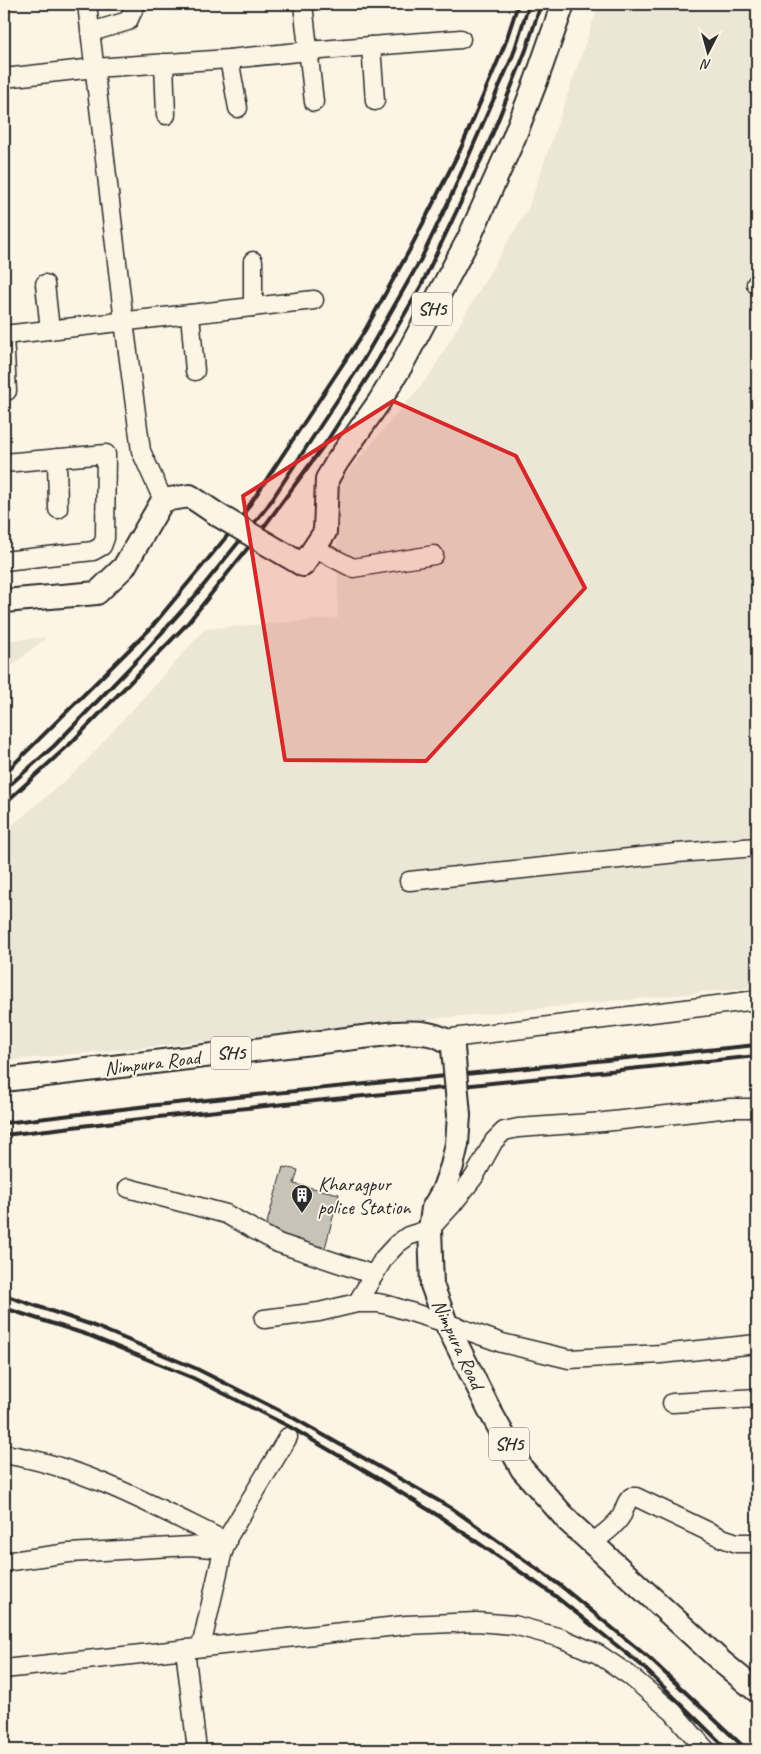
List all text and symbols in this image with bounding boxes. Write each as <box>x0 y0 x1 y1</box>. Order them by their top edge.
north arrow <box>684 28 734 78</box>
text: N <box>699 55 712 73</box>
road number: SH5 <box>412 292 452 326</box>
road number: SH5 <box>211 1036 251 1070</box>
street label: Nimpura Road <box>103 1044 204 1081</box>
place label: Kharagpur police Station <box>318 1172 411 1220</box>
building icon: Kharagpur police Station <box>290 1183 314 1214</box>
street label: Nimpura Road <box>426 1295 491 1396</box>
road number: SH5 <box>489 1428 529 1460</box>

